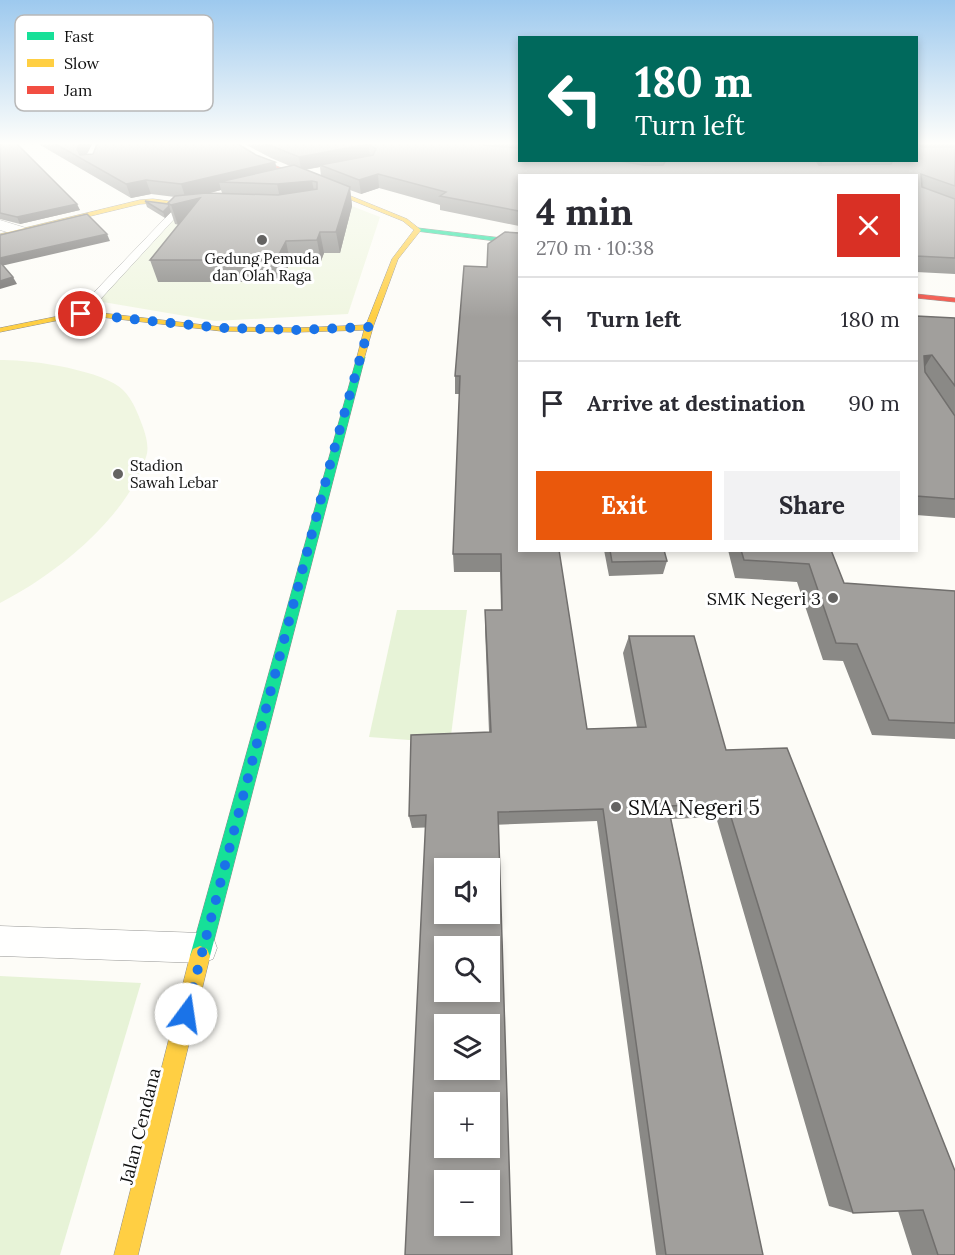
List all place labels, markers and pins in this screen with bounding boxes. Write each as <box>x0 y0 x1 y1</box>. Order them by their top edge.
marker: Gedung Pemuda dan Olah Raga <box>255 233 269 247</box>
place label: Gedung Pemuda dan Olah Raga <box>205 249 320 285</box>
pin <box>55 288 106 339</box>
place label: Stadion Sawah Lebar <box>130 456 219 492</box>
marker: Stadion Sawah Lebar <box>111 467 125 481</box>
place label: SMK Negeri 3 <box>707 587 821 610</box>
marker: SMK Negeri 3 <box>826 591 840 605</box>
place label: SMA Negeri 5 <box>628 794 760 821</box>
marker: SMA Negeri 5 <box>609 800 623 814</box>

